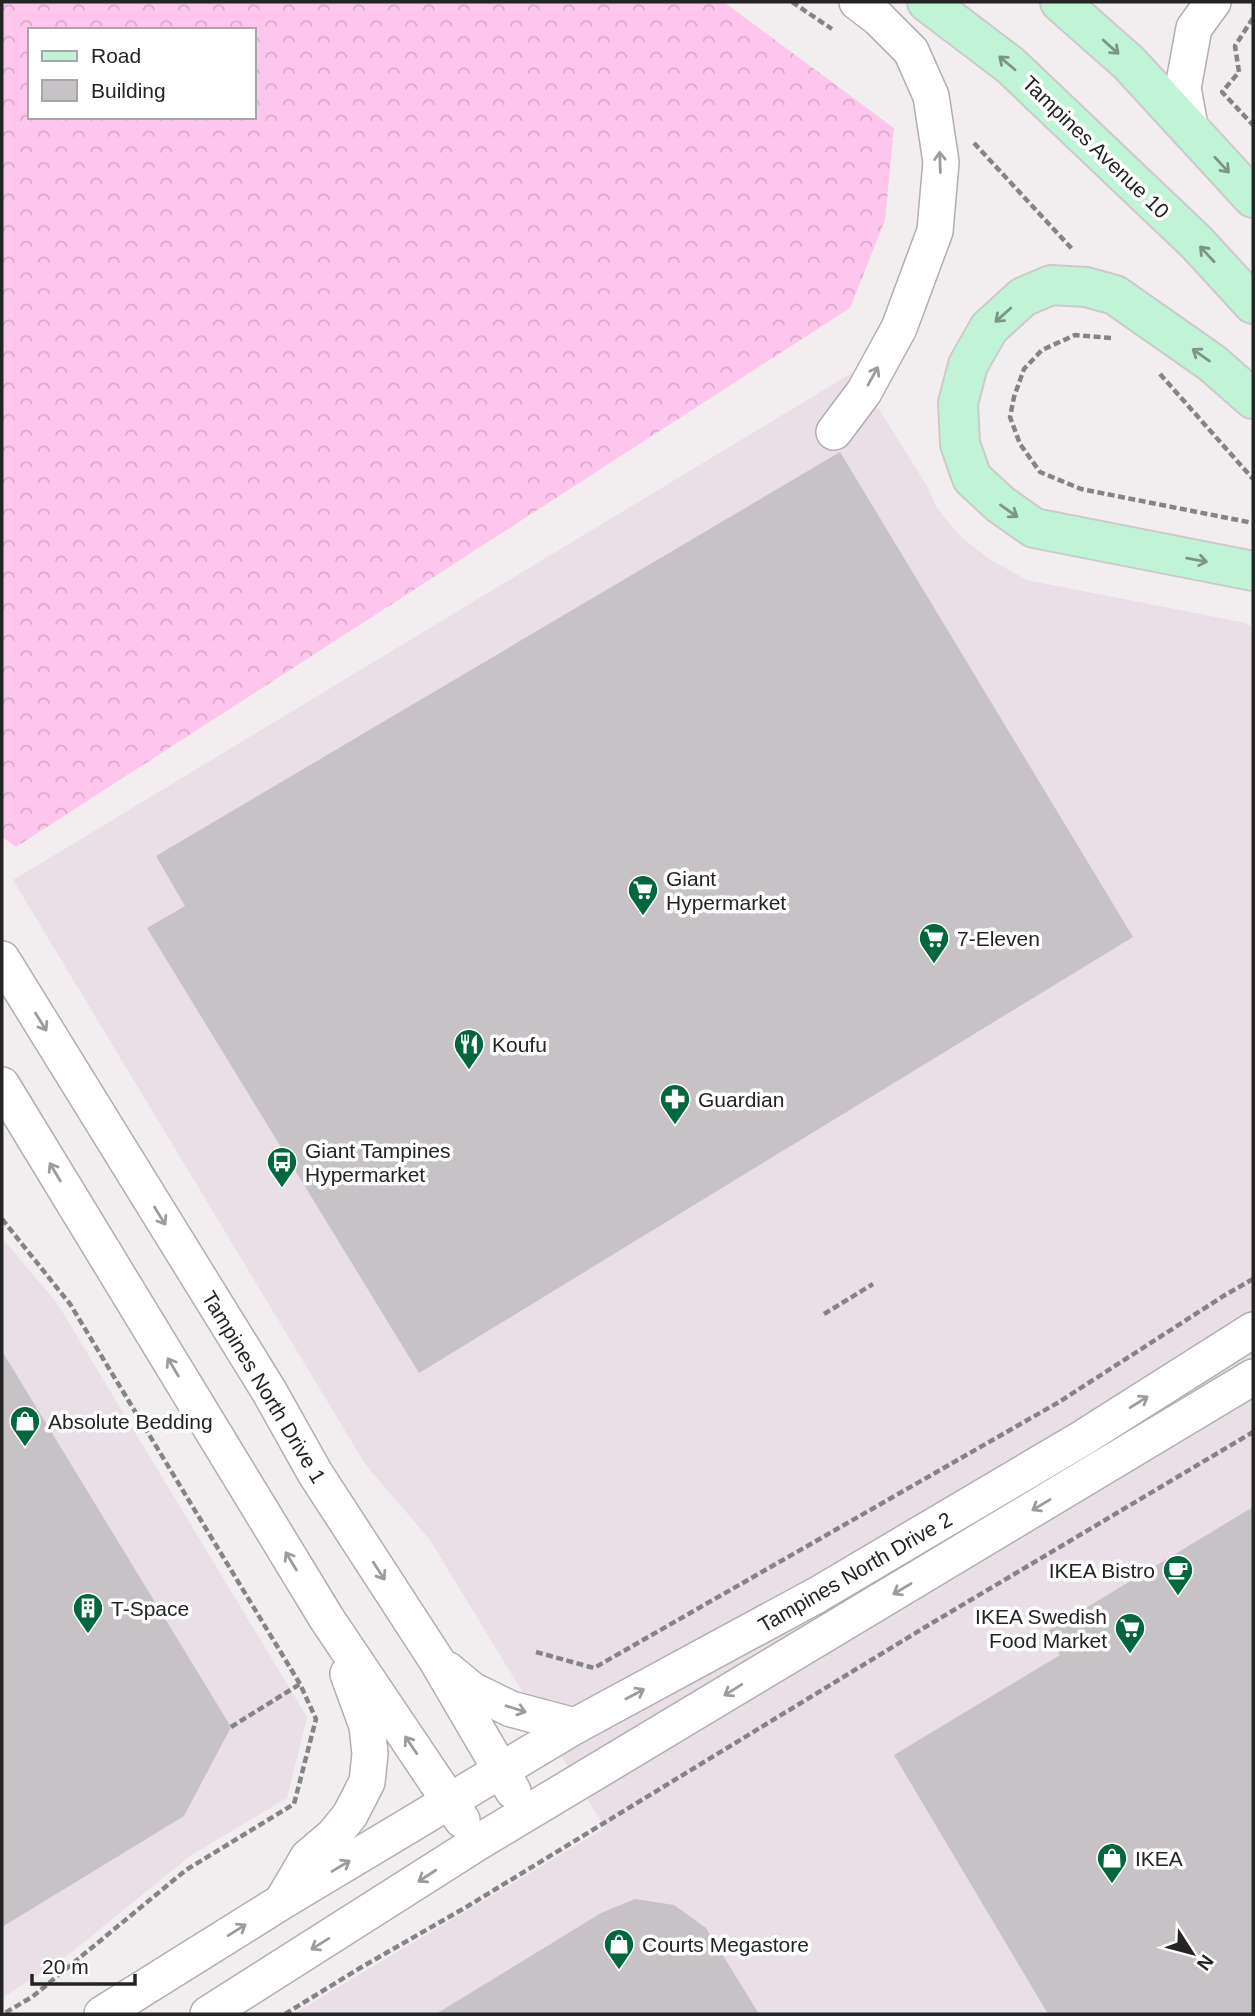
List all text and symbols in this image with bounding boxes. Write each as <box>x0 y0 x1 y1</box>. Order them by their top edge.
legend <box>28 28 256 119</box>
one-way arrow <box>1101 39 1119 55</box>
text: Road <box>91 44 141 67</box>
one-way arrow <box>999 56 1017 71</box>
street label: Tampines Avenue 10 <box>1018 71 1174 223</box>
text: Building <box>91 79 166 102</box>
one-way arrow <box>933 151 946 174</box>
one-way arrow <box>1214 156 1231 173</box>
one-way arrow <box>1199 245 1215 263</box>
one-way arrow <box>994 307 1012 323</box>
one-way arrow <box>1192 348 1211 362</box>
one-way arrow <box>867 366 880 387</box>
one-way arrow <box>999 504 1018 518</box>
one-way arrow <box>1185 554 1208 567</box>
place label: Giant Hypermarket <box>666 867 786 914</box>
supermarket icon: Giant Hypermarket <box>626 873 660 917</box>
supermarket icon: 7-Eleven <box>917 921 951 965</box>
place label: 7-Eleven <box>957 927 1040 950</box>
one-way arrow <box>35 1012 49 1032</box>
restaurant icon: Koufu <box>452 1027 486 1071</box>
place label: Koufu <box>492 1033 547 1056</box>
pharmacy icon: Guardian <box>658 1082 692 1126</box>
place label: Guardian <box>698 1088 784 1111</box>
place label: Giant Tampines Hypermarket <box>305 1139 451 1186</box>
bus stop icon: Giant Tampines Hypermarket <box>265 1145 299 1189</box>
one-way arrow <box>47 1163 61 1183</box>
one-way arrow <box>154 1206 168 1226</box>
street label: Tampines North Drive 1 <box>198 1287 330 1487</box>
one-way arrow <box>166 1357 180 1377</box>
one-way arrow <box>1129 1395 1148 1410</box>
shop icon: Absolute Bedding <box>8 1404 42 1448</box>
place label: Absolute Bedding <box>48 1410 213 1433</box>
one-way arrow <box>1032 1498 1052 1512</box>
street label: Tampines North Drive 2 <box>754 1507 956 1637</box>
one-way arrow <box>284 1551 298 1571</box>
cafe icon: IKEA Bistro <box>1161 1553 1195 1597</box>
place label: IKEA Bistro <box>1049 1559 1155 1582</box>
one-way arrow <box>371 1561 386 1580</box>
one-way arrow <box>892 1582 912 1596</box>
building icon: T-Space <box>71 1591 105 1635</box>
place label: T-Space <box>111 1597 189 1620</box>
place label: IKEA Swedish Food Market <box>975 1605 1107 1652</box>
supermarket icon: IKEA Swedish Food Market <box>1113 1611 1147 1655</box>
one-way arrow <box>724 1682 743 1697</box>
one-way arrow <box>624 1687 645 1700</box>
one-way arrow <box>504 1704 526 1717</box>
one-way arrow <box>404 1736 418 1755</box>
shop icon: IKEA <box>1095 1841 1129 1885</box>
place label: IKEA <box>1135 1847 1183 1870</box>
one-way arrow <box>331 1859 351 1873</box>
one-way arrow <box>418 1869 438 1883</box>
north arrow <box>1157 1918 1227 1988</box>
one-way arrow <box>227 1922 246 1937</box>
shop icon: Courts Megastore <box>602 1927 636 1971</box>
place label: Courts Megastore <box>642 1933 809 1956</box>
one-way arrow <box>310 1937 330 1951</box>
scale bar <box>32 1942 135 1986</box>
text: N <box>1193 1951 1218 1974</box>
text: 20 m <box>42 1955 89 1978</box>

